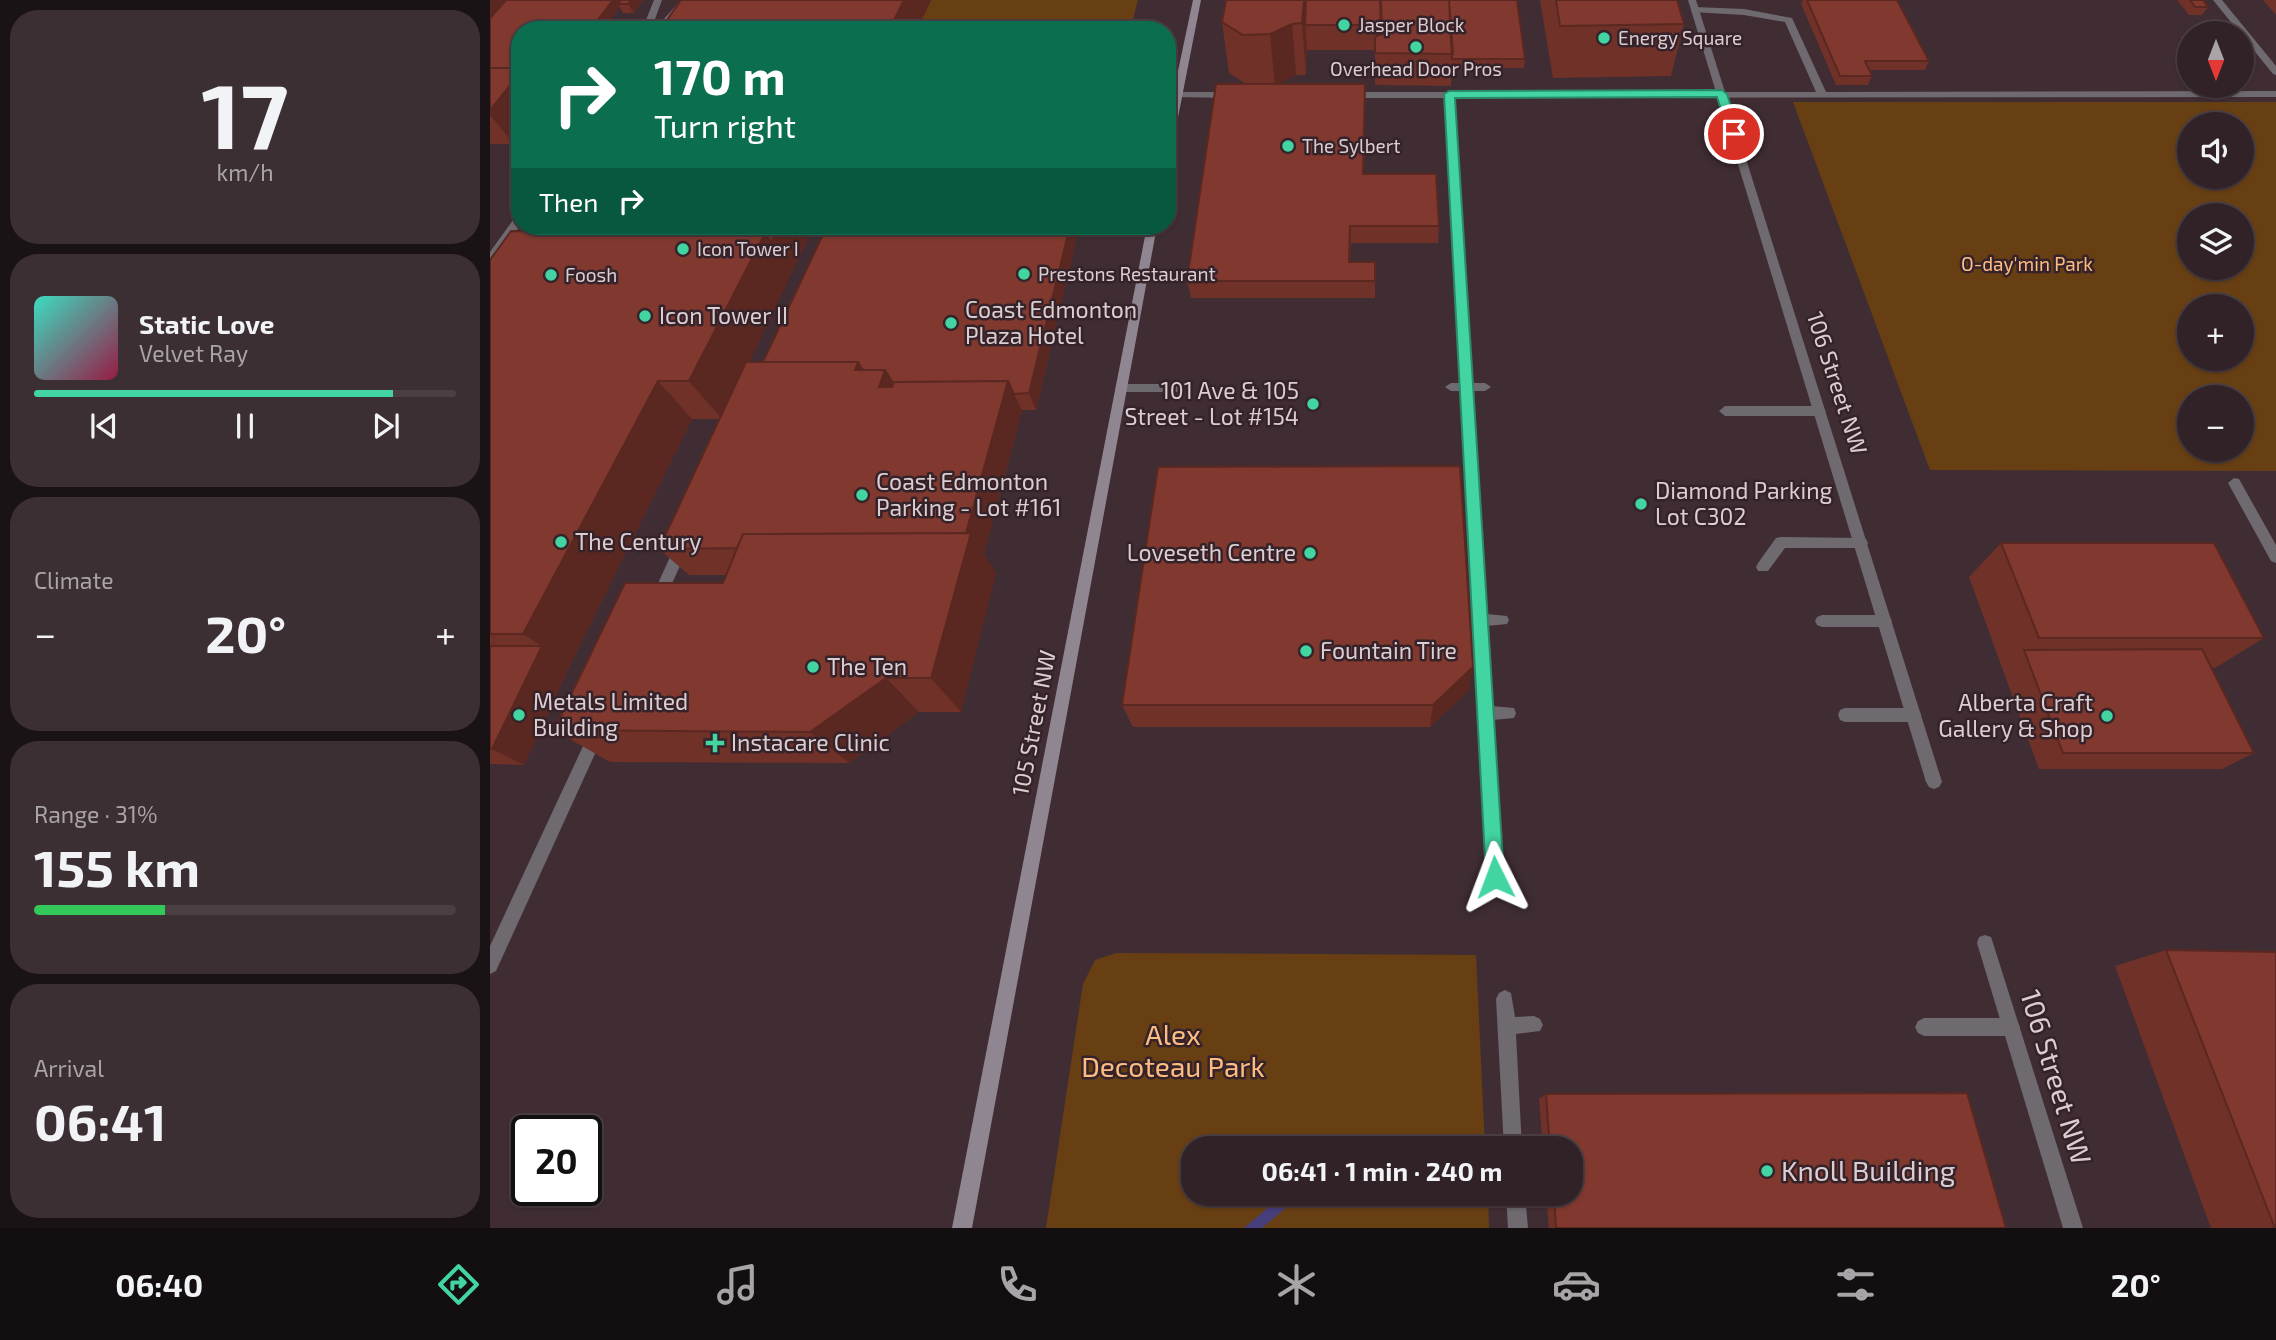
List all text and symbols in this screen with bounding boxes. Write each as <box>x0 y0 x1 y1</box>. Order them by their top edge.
place label: Jasper Block <box>1358 13 1465 36</box>
marker: Jasper Block <box>1336 17 1352 33</box>
north arrow <box>2177 21 2254 98</box>
map controls <box>2177 21 2254 462</box>
place label: Energy Square <box>1618 26 1742 49</box>
marker: Energy Square <box>1596 30 1612 46</box>
marker: Overhead Door Pros <box>1408 39 1424 55</box>
text: 170 m <box>654 46 786 105</box>
icon: right <box>539 49 630 140</box>
place label: Overhead Door Pros <box>1330 57 1502 80</box>
text: 17 <box>201 58 289 167</box>
pin <box>1704 104 1764 164</box>
text: Turn right <box>654 106 796 144</box>
button: sound <box>2177 112 2254 189</box>
icon: arrive <box>1715 115 1753 153</box>
place label: The Sylbert <box>1302 134 1401 157</box>
marker: The Sylbert <box>1280 138 1296 154</box>
text: km/h <box>216 158 274 186</box>
icon: right <box>612 182 650 220</box>
text: Then <box>539 186 598 217</box>
button: layers <box>2177 203 2254 280</box>
place label: Icon Tower I <box>697 237 799 260</box>
marker: Icon Tower I <box>675 241 691 257</box>
park label: O-day'min Park <box>1961 252 2093 275</box>
place label: Prestons Restaurant <box>1038 262 1216 285</box>
place label: Foosh <box>565 263 617 286</box>
marker: Prestons Restaurant <box>1016 266 1032 282</box>
marker: Foosh <box>543 267 559 283</box>
button: + <box>2177 294 2254 371</box>
place label: Coast Edmonton Plaza Hotel <box>965 295 1137 349</box>
place label: Icon Tower II <box>659 301 788 329</box>
text: Static Love <box>139 308 275 339</box>
marker: Icon Tower II <box>637 308 653 324</box>
street label: 106 Street NW <box>1802 308 1874 458</box>
marker: Coast Edmonton Plaza Hotel <box>943 315 959 331</box>
text: Velvet Ray <box>139 339 248 367</box>
place label: 101 Ave & 105 Street - Lot #154 <box>1124 376 1299 430</box>
button: − <box>2177 385 2254 462</box>
marker: 101 Ave & 105 Street - Lot #154 <box>1305 396 1321 412</box>
icon: previous <box>85 407 123 445</box>
icon: pause <box>226 407 264 445</box>
icon: next <box>367 407 405 445</box>
place label: Coast Edmonton Parking - Lot #161 <box>876 467 1061 521</box>
place label: Diamond Parking Lot C302 <box>1655 476 1833 530</box>
marker: Coast Edmonton Parking - Lot #161 <box>854 487 870 503</box>
marker: Diamond Parking Lot C302 <box>1633 496 1649 512</box>
place label: The Century <box>575 527 701 555</box>
marker: The Century <box>553 534 569 550</box>
place label: Loveseth Centre <box>1127 538 1296 566</box>
marker: Loveseth Centre <box>1302 545 1318 561</box>
text: Climate <box>34 566 114 594</box>
text: 20° <box>205 601 286 663</box>
text: − <box>34 610 56 656</box>
text: + <box>435 610 456 656</box>
place label: Fountain Tire <box>1320 636 1457 664</box>
marker: Fountain Tire <box>1298 643 1314 659</box>
street label: 105 Street NW <box>1005 648 1061 798</box>
place label: The Ten <box>827 652 907 680</box>
marker: The Ten <box>805 659 821 675</box>
place label: Metals Limited Building <box>533 687 688 741</box>
place label: Alberta Craft Gallery & Shop <box>1938 688 2093 742</box>
marker: Metals Limited Building <box>511 707 527 723</box>
marker: Alberta Craft Gallery & Shop <box>2099 708 2115 724</box>
place label: Instacare Clinic <box>731 728 890 756</box>
marker: Instacare Clinic <box>705 733 725 753</box>
text: Range · 31% <box>34 800 158 828</box>
text: 155 km <box>34 835 200 897</box>
position arrow <box>1458 840 1532 914</box>
street label: 106 Street NW <box>2014 985 2100 1168</box>
park label: Alex Decoteau Park <box>1081 1017 1265 1083</box>
text: Arrival <box>34 1054 104 1082</box>
text: 06:41 <box>34 1089 166 1151</box>
speed limit sign: 20 <box>511 1115 602 1206</box>
place label: Knoll Building <box>1781 1153 1956 1187</box>
text: 06:41 · 1 min · 240 m <box>1262 1155 1502 1186</box>
marker: Knoll Building <box>1759 1163 1775 1179</box>
icon: directions <box>434 1260 483 1309</box>
icon: music <box>713 1260 762 1309</box>
icon: phone <box>993 1260 1042 1309</box>
icon: climate <box>1272 1260 1321 1309</box>
icon: car <box>1552 1260 1601 1309</box>
icon: filters <box>1831 1260 1880 1309</box>
text: 06:40 <box>115 1265 203 1303</box>
text: 20° <box>2111 1265 2161 1303</box>

